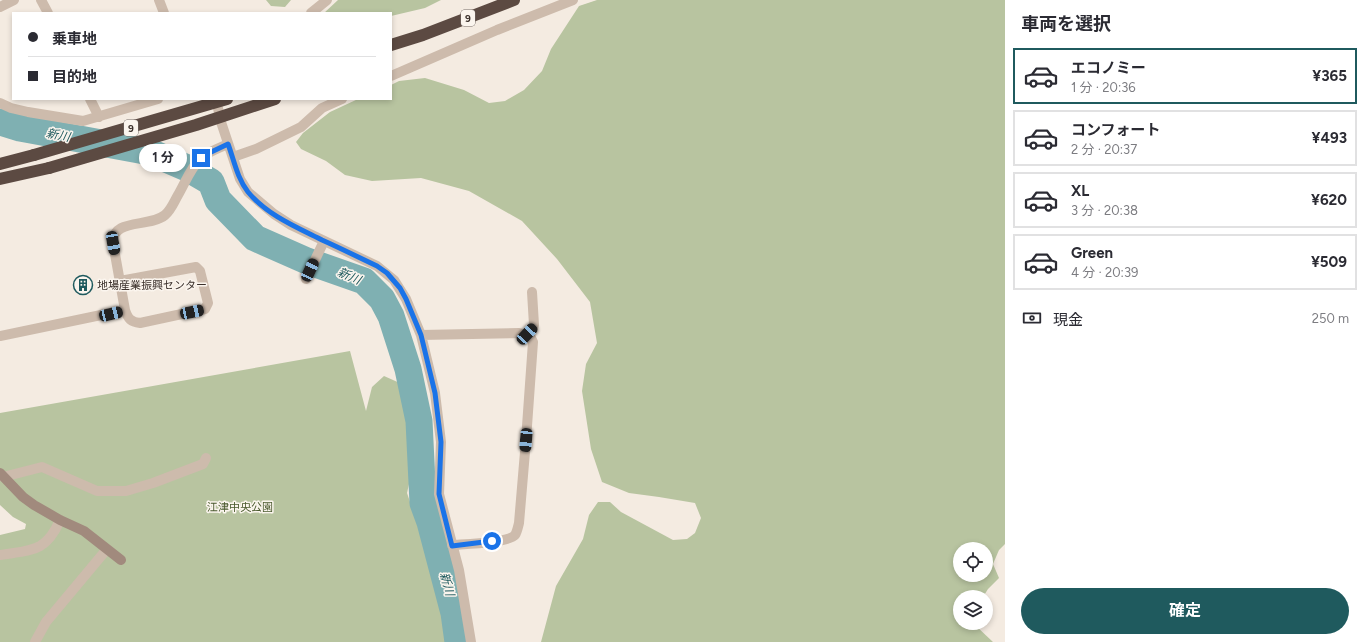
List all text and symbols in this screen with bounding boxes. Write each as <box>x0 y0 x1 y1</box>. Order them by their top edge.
road number: 9 <box>461 10 475 26</box>
text: 車両を選択 <box>1021 13 1111 35</box>
text: 乗車地 <box>52 30 97 48</box>
icon: car <box>1023 58 1059 94</box>
text: エコノミー <box>1071 59 1146 77</box>
text: ¥365 <box>1312 67 1347 85</box>
text: 目的地 <box>52 68 97 86</box>
text: 1 分 · 20:36 <box>1071 80 1136 95</box>
road number: 9 <box>124 120 138 136</box>
icon: car <box>1023 120 1059 156</box>
text: コンフォート <box>1071 121 1161 139</box>
water label: 新川 <box>45 126 73 145</box>
text: ¥493 <box>1312 129 1347 147</box>
text: 2 分 · 20:37 <box>1071 142 1137 157</box>
callout: 1 分 <box>139 144 187 172</box>
route end <box>192 149 210 167</box>
text: 1 分 <box>152 150 174 165</box>
icon: car <box>1023 182 1059 218</box>
text: XL <box>1071 182 1089 200</box>
text: ¥620 <box>1311 191 1347 209</box>
text: 3 分 · 20:38 <box>1071 203 1138 218</box>
car <box>105 230 121 256</box>
icon: car <box>1023 244 1059 280</box>
text: Green <box>1071 244 1113 262</box>
text: ¥509 <box>1311 253 1347 271</box>
car <box>299 257 321 283</box>
water label: 新川 <box>335 265 365 288</box>
text: 4 分 · 20:39 <box>1071 265 1138 280</box>
building icon: 地場産業振興センター <box>72 274 94 296</box>
place label: 地場産業振興センター <box>97 279 207 292</box>
car <box>179 304 205 320</box>
car <box>98 305 124 323</box>
icon: cash <box>1021 307 1043 329</box>
text: 現金 <box>1053 311 1083 329</box>
text: 250 m <box>1312 311 1349 326</box>
car <box>514 321 540 347</box>
car <box>519 428 533 452</box>
park label: 江津中央公園 <box>207 501 273 514</box>
route start <box>483 532 501 550</box>
map controls <box>953 542 993 630</box>
button: locate <box>953 542 993 582</box>
water label: 新川 <box>437 571 457 599</box>
button: 確定 <box>1021 588 1349 634</box>
button: layers <box>953 590 993 630</box>

